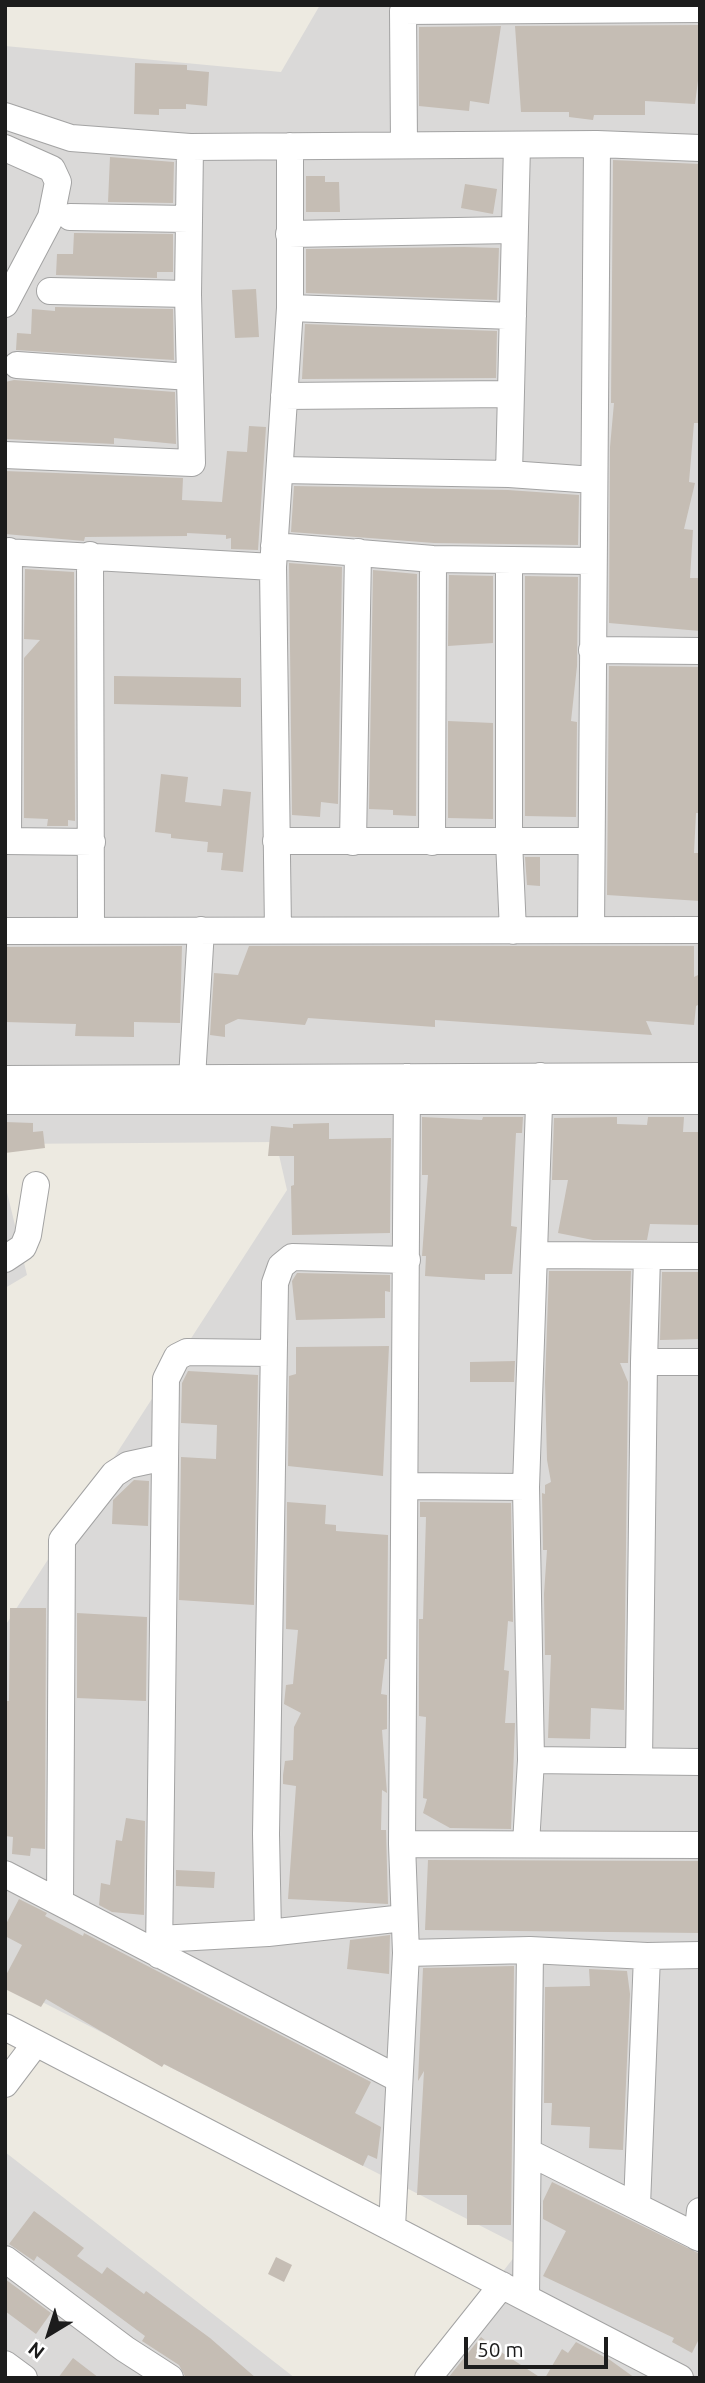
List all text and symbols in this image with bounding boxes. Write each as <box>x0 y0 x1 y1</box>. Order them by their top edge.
north arrow <box>14 2299 84 2369</box>
scale bar <box>467 2324 610 2368</box>
text: 50 m <box>477 2337 524 2361</box>
text: N <box>24 2338 48 2364</box>

